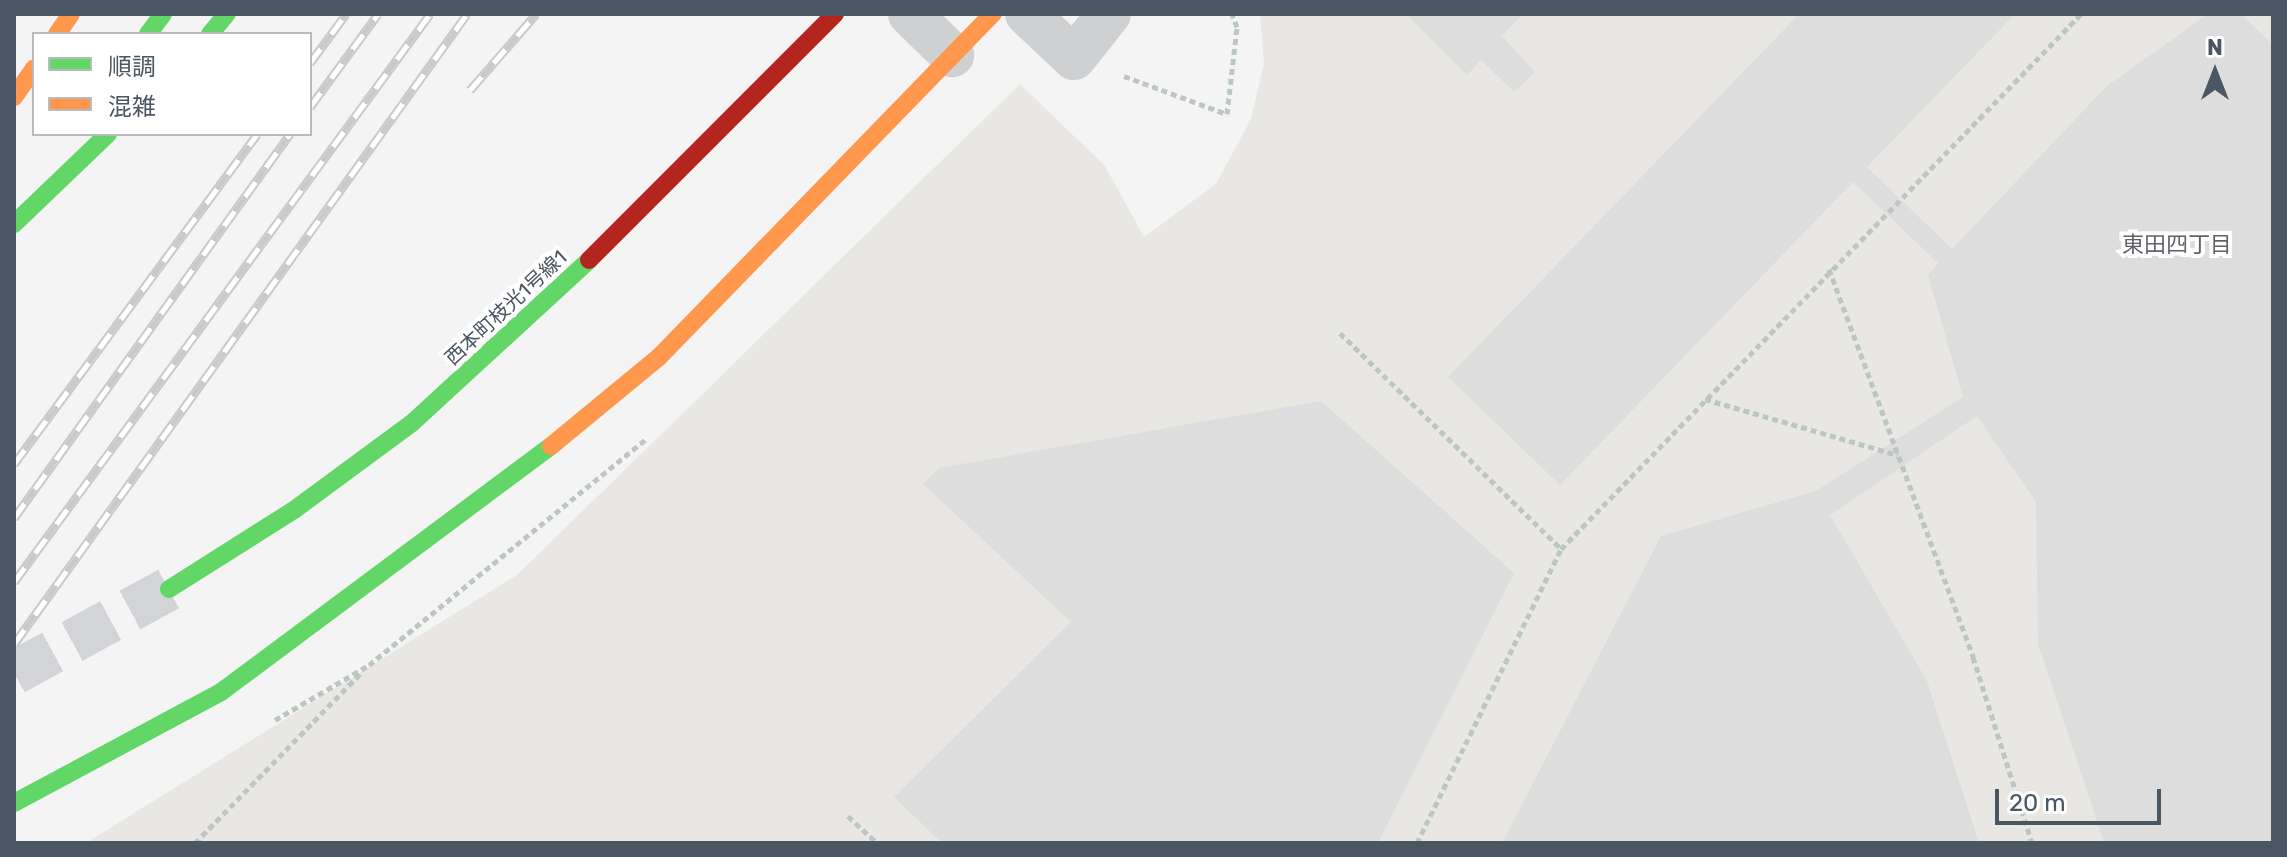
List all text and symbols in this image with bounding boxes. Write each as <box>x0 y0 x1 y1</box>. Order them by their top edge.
legend <box>32 32 312 136</box>
north arrow <box>2175 32 2255 112</box>
text: N <box>2207 34 2223 61</box>
text: 順調 <box>108 53 156 81</box>
text: 混雑 <box>108 93 156 121</box>
district label: 東田四丁目 <box>2122 232 2232 258</box>
street label: 西本町枝光1号線1 <box>440 246 572 370</box>
scale bar <box>1999 773 2165 823</box>
text: 20 m <box>2009 789 2066 817</box>

